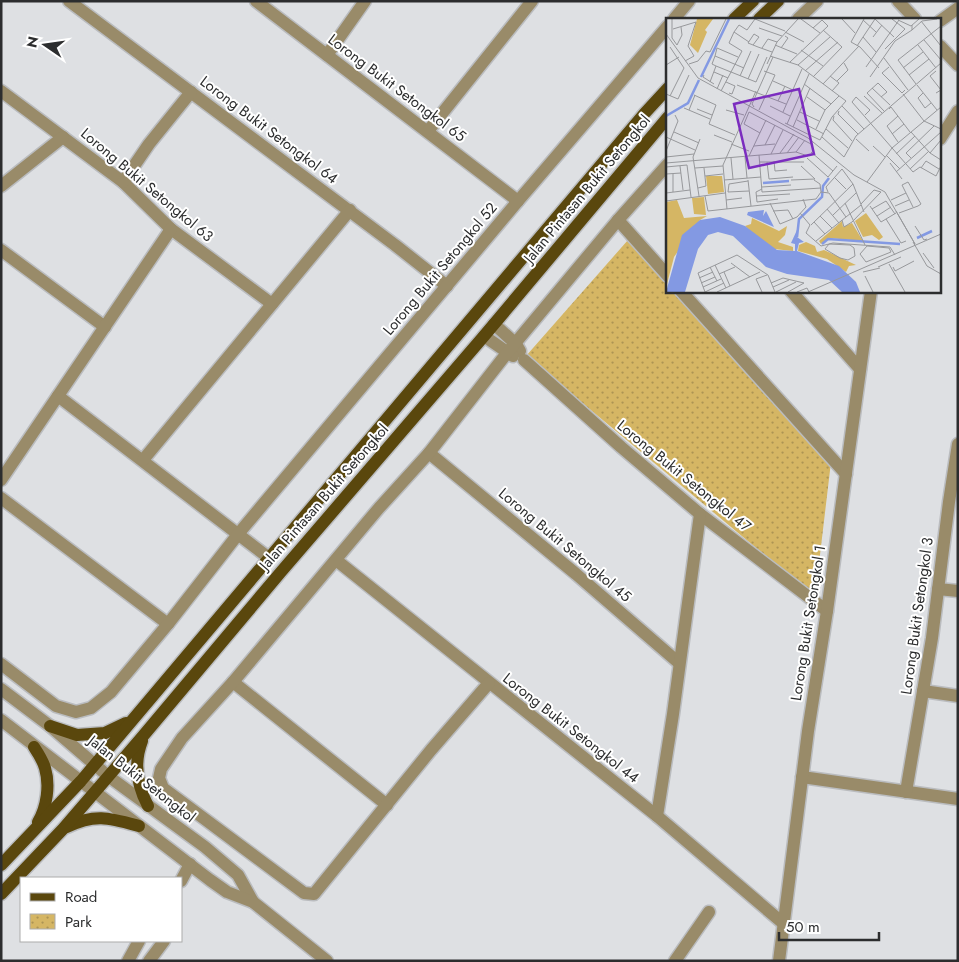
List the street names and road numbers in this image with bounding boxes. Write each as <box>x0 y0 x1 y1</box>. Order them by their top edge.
street label: Lorong Bukit Setongkol 65 <box>323 29 471 147</box>
street label: Lorong Bukit Setongkol 64 <box>195 71 343 189</box>
street label: Jalan Pintasan Bukit Setongkol <box>517 110 656 269</box>
street label: Lorong Bukit Setongkol 63 <box>76 123 218 247</box>
street label: Lorong Bukit Setongkol 52 <box>378 198 502 340</box>
street label: Lorong Bukit Setongkol 47 <box>612 415 756 537</box>
street label: Jalan Pintasan Bukit Setongkol <box>253 419 394 576</box>
street label: Lorong Bukit Setongkol 45 <box>494 483 636 607</box>
street label: Lorong Bukit Setongkol 3 <box>895 536 939 696</box>
street label: Lorong Bukit Setongkol 1 <box>785 544 831 702</box>
street label: Lorong Bukit Setongkol 44 <box>498 668 644 789</box>
street label: Jalan Bukit Setongkol <box>82 729 200 828</box>

